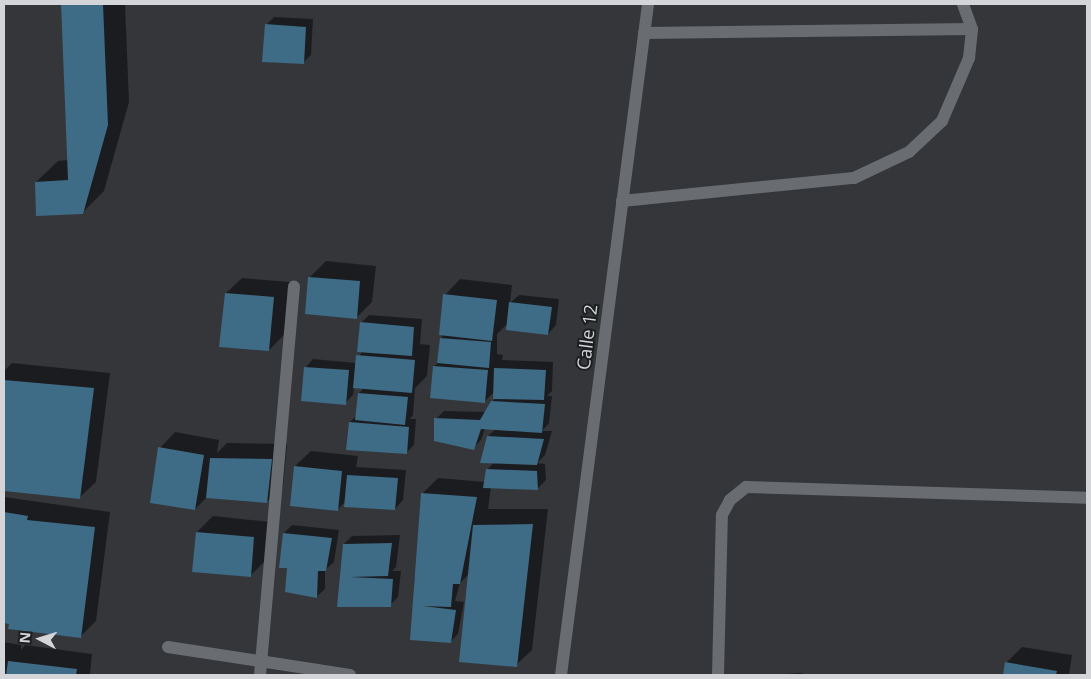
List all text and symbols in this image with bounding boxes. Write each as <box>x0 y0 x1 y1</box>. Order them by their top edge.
street label: Calle 12 <box>572 303 602 371</box>
north arrow <box>15 614 65 664</box>
text: N <box>15 631 35 644</box>

